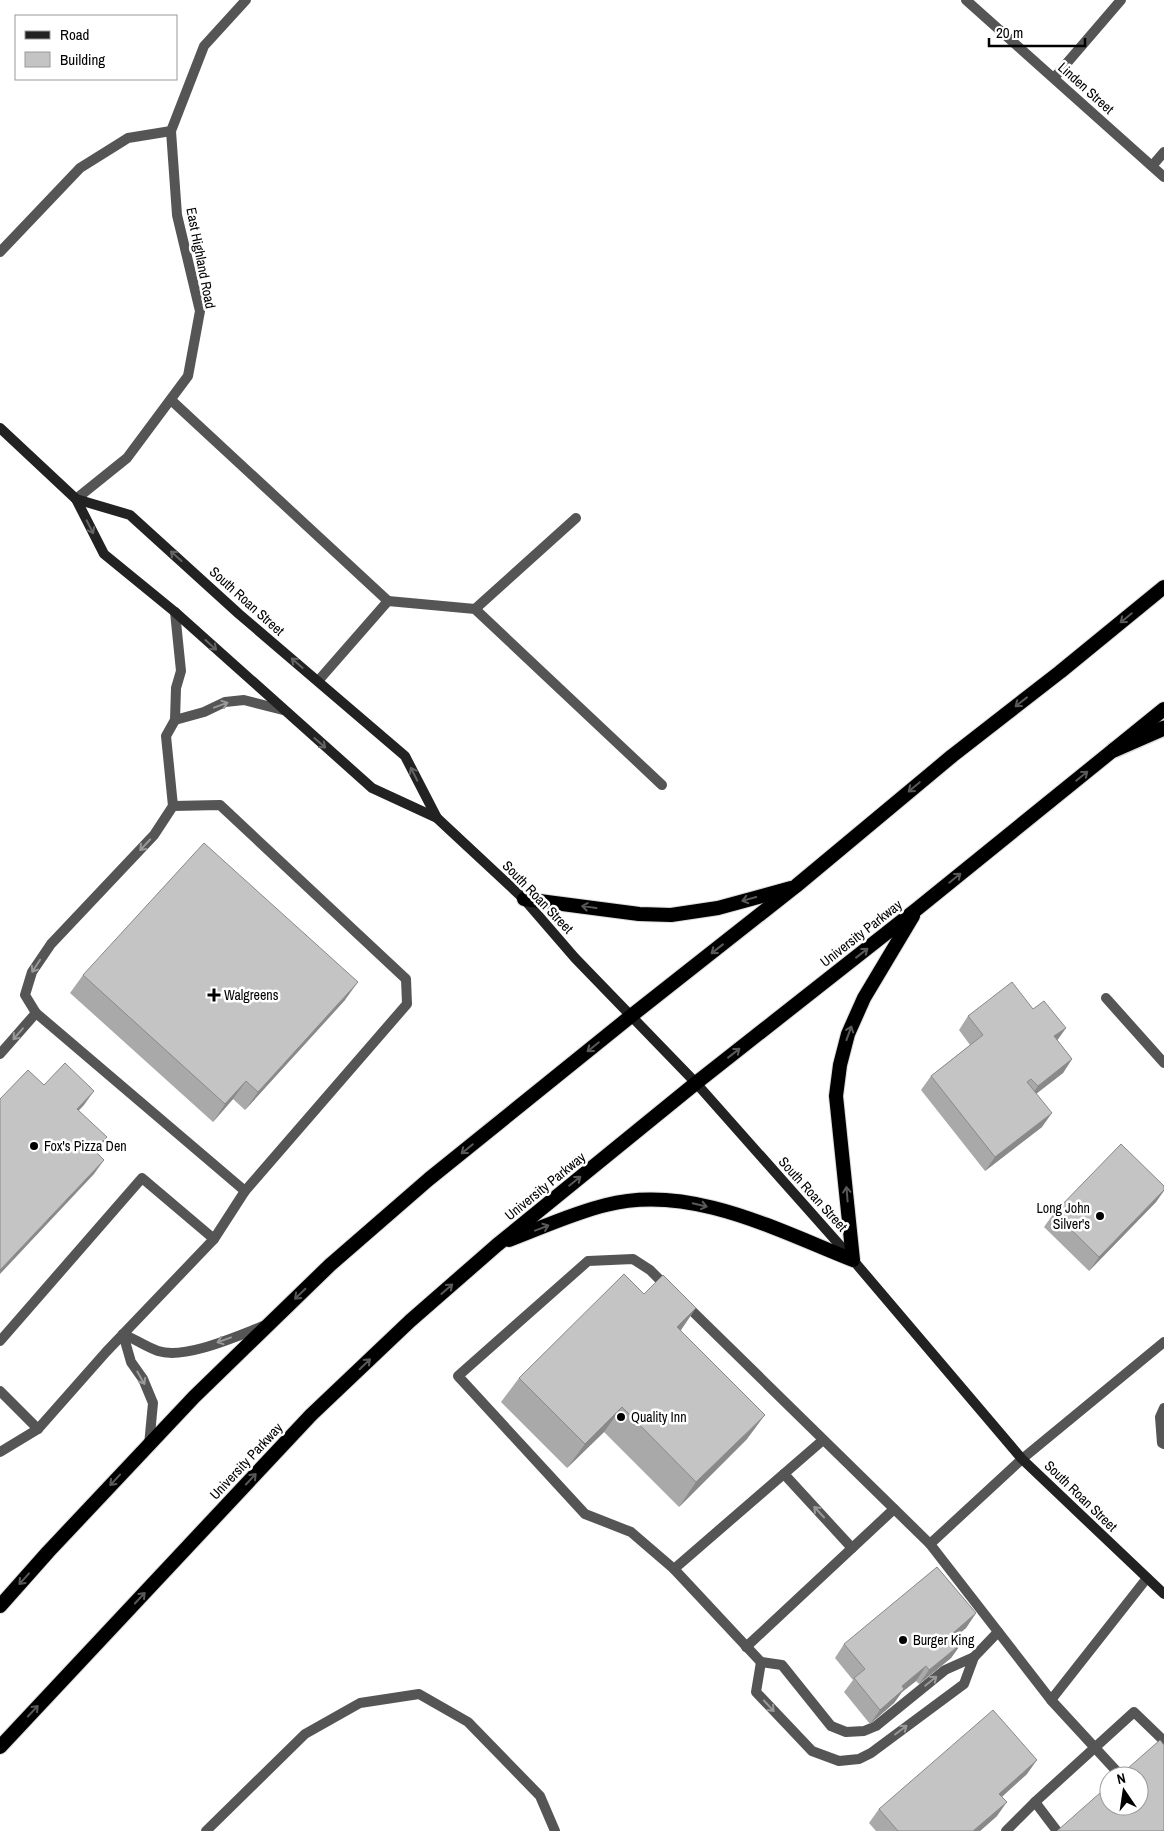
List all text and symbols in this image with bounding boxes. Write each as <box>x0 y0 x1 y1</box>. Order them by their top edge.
legend <box>15 15 178 80</box>
scale bar <box>989 15 1085 47</box>
text: 20 m <box>996 22 1023 43</box>
text: Road <box>60 24 89 45</box>
text: Building <box>60 49 105 70</box>
street label: Linden Street <box>1054 58 1118 118</box>
street label: East Highland Road <box>182 206 220 310</box>
one-way arrow <box>85 519 95 534</box>
one-way arrow <box>169 550 182 562</box>
street label: South Roan Street <box>206 563 288 639</box>
one-way arrow <box>1120 613 1133 624</box>
one-way arrow <box>205 639 218 651</box>
one-way arrow <box>291 658 304 669</box>
one-way arrow <box>1015 697 1028 708</box>
one-way arrow <box>213 700 228 709</box>
one-way arrow <box>313 737 326 748</box>
one-way arrow <box>409 767 419 782</box>
one-way arrow <box>1075 771 1088 782</box>
one-way arrow <box>908 782 921 793</box>
one-way arrow <box>139 839 151 851</box>
street label: South Roan Street <box>499 857 577 937</box>
one-way arrow <box>948 873 961 884</box>
one-way arrow <box>742 895 758 904</box>
street label: University Parkway <box>816 895 906 971</box>
one-way arrow <box>581 902 597 912</box>
one-way arrow <box>710 943 723 954</box>
one-way arrow <box>855 947 868 958</box>
one-way arrow <box>31 958 41 972</box>
place label: Walgreens <box>224 986 279 1004</box>
marker: Walgreens <box>208 989 220 1001</box>
one-way arrow <box>845 1026 854 1042</box>
one-way arrow <box>12 1027 24 1040</box>
one-way arrow <box>587 1041 600 1052</box>
one-way arrow <box>727 1048 740 1059</box>
place label: Fox's Pizza Den <box>44 1137 127 1155</box>
marker: Fox's Pizza Den <box>28 1140 40 1152</box>
one-way arrow <box>460 1143 473 1154</box>
street label: University Parkway <box>501 1148 589 1224</box>
street label: South Roan Street <box>775 1153 851 1235</box>
one-way arrow <box>569 1176 582 1187</box>
one-way arrow <box>843 1186 852 1202</box>
place label: Long John Silver's <box>1036 1199 1090 1233</box>
one-way arrow <box>691 1201 707 1210</box>
marker: Long John Silver's <box>1094 1210 1106 1222</box>
one-way arrow <box>535 1222 550 1231</box>
one-way arrow <box>441 1283 454 1295</box>
one-way arrow <box>294 1288 306 1300</box>
one-way arrow <box>217 1336 232 1345</box>
one-way arrow <box>359 1358 372 1370</box>
one-way arrow <box>137 1371 147 1385</box>
place label: Quality Inn <box>631 1408 687 1426</box>
marker: Quality Inn <box>615 1411 627 1423</box>
street label: University Parkway <box>206 1419 286 1503</box>
street label: South Roan Street <box>1041 1457 1121 1535</box>
one-way arrow <box>245 1473 257 1486</box>
one-way arrow <box>109 1474 121 1486</box>
one-way arrow <box>813 1506 825 1519</box>
one-way arrow <box>18 1572 30 1585</box>
one-way arrow <box>134 1591 146 1604</box>
place label: Burger King <box>913 1631 975 1649</box>
marker: Burger King <box>897 1634 909 1646</box>
one-way arrow <box>924 1676 937 1687</box>
one-way arrow <box>763 1699 775 1712</box>
one-way arrow <box>27 1705 39 1717</box>
one-way arrow <box>894 1725 907 1736</box>
north arrow <box>1099 1766 1149 1816</box>
text: N <box>1115 1769 1127 1788</box>

